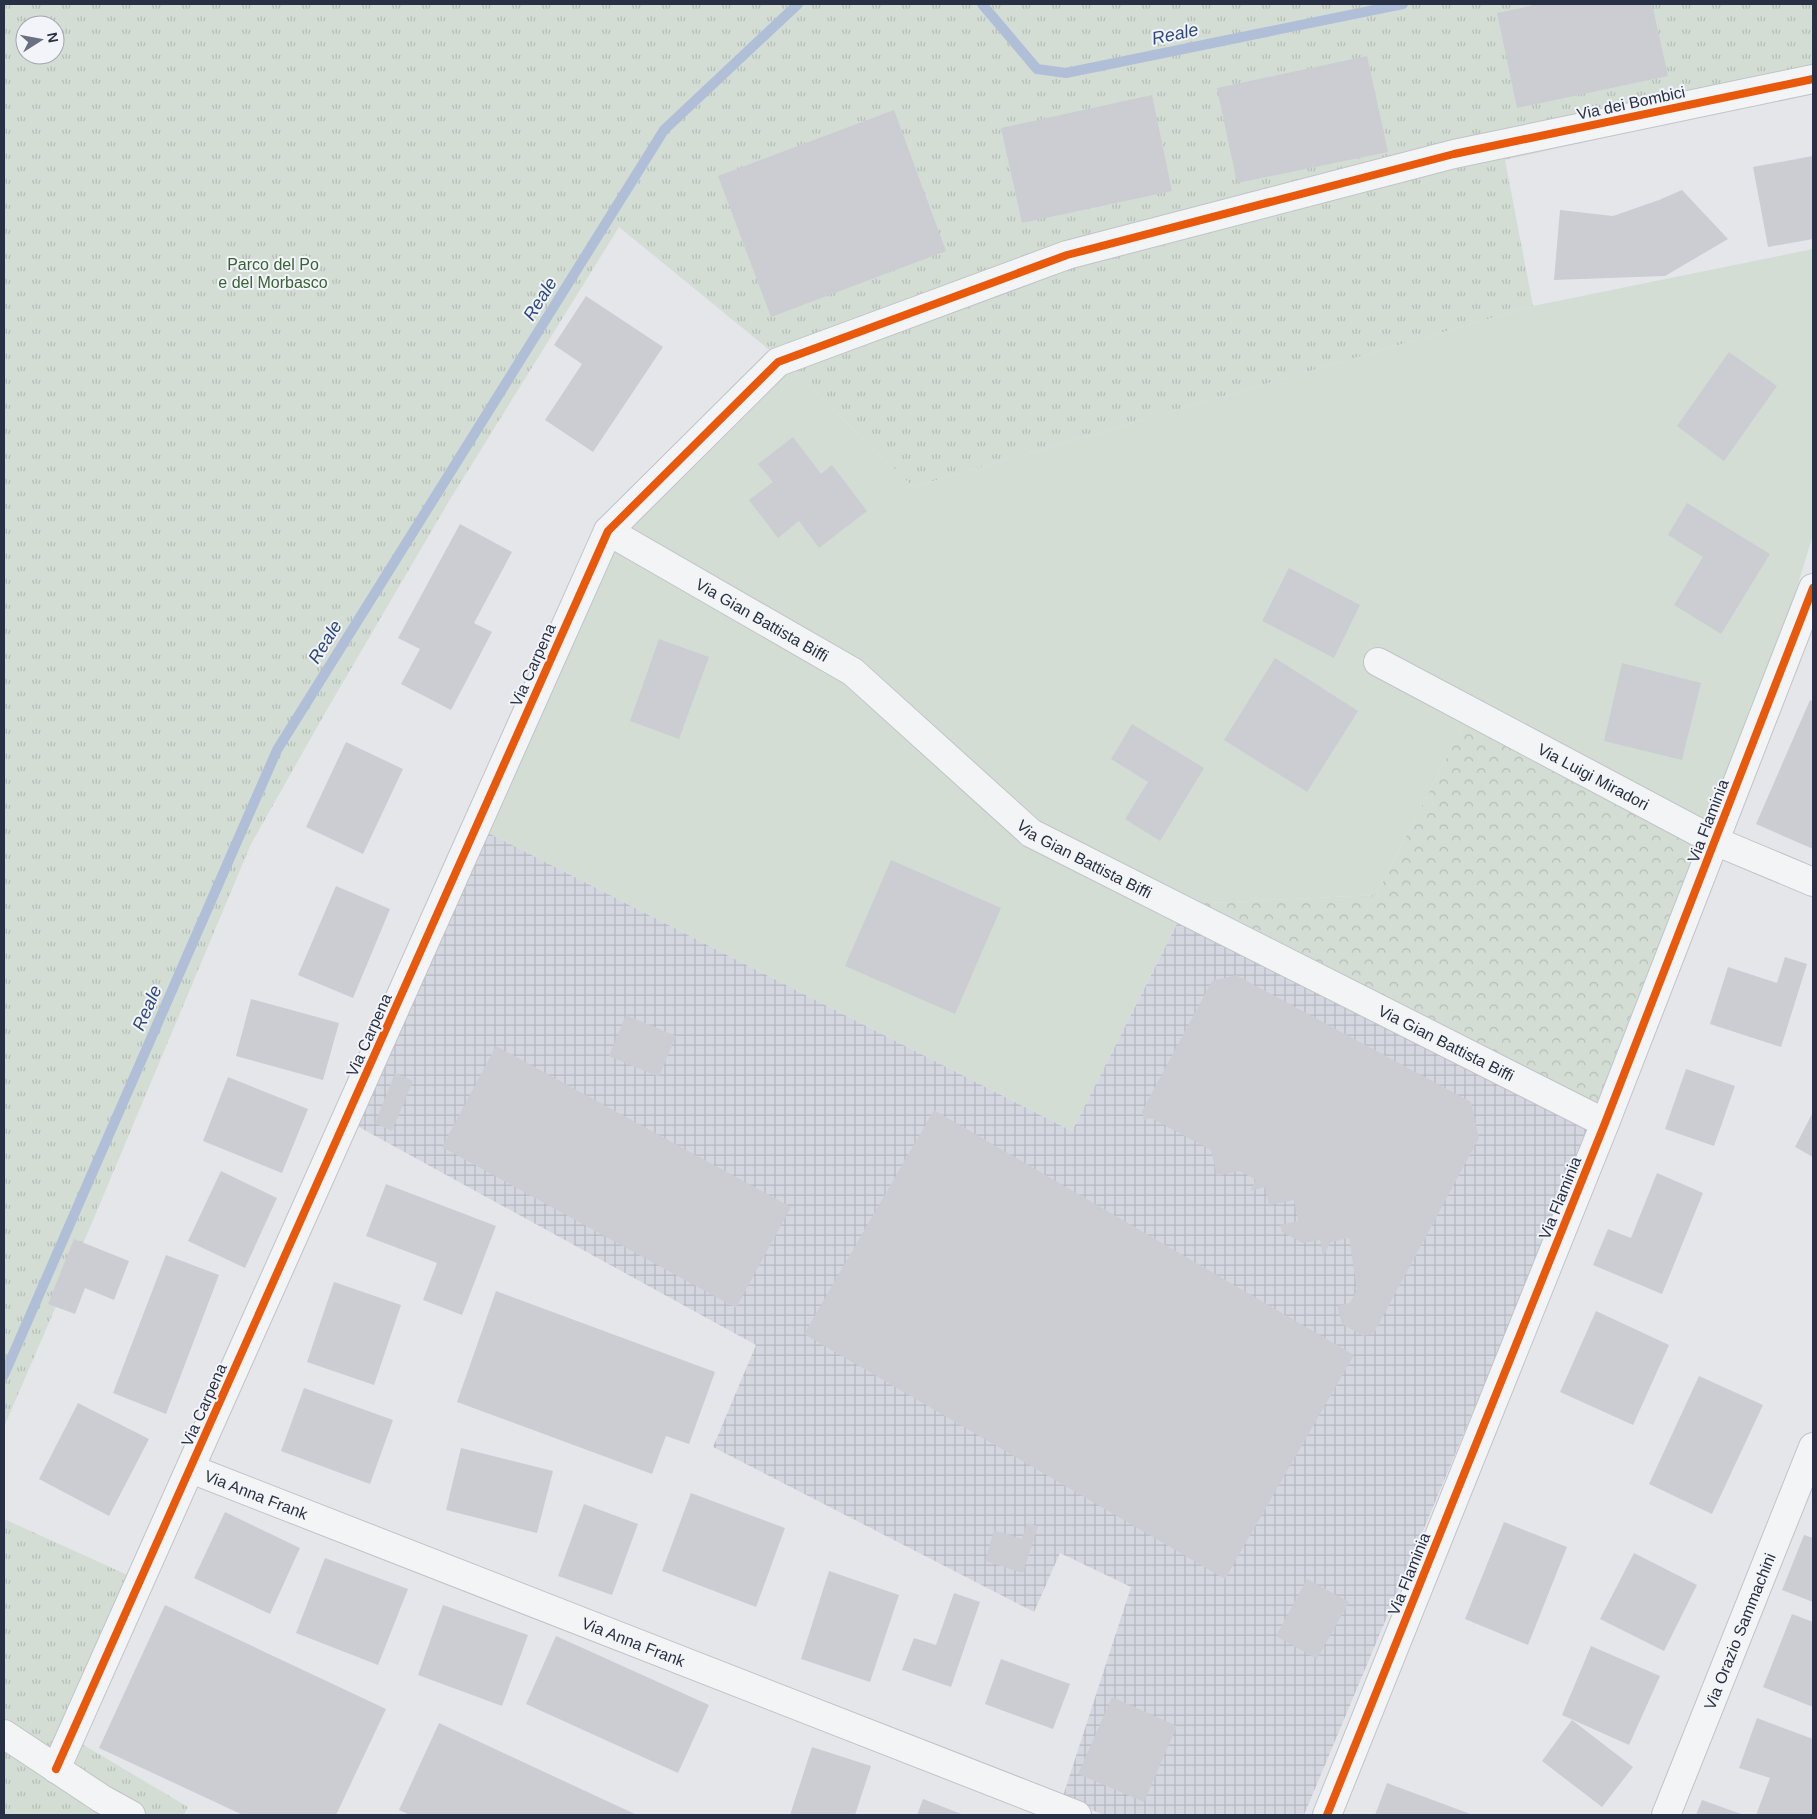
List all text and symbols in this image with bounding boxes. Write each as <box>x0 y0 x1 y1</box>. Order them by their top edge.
north arrow <box>15 15 65 65</box>
water label: Reale <box>1150 19 1200 49</box>
text: N <box>44 31 62 44</box>
street label: Via dei Bombici <box>1575 83 1687 123</box>
park label: Parco del Po e del Morbasco <box>218 256 328 291</box>
water label: Reale <box>519 274 561 324</box>
street label: Via Gian Battista Biffi <box>693 575 831 665</box>
water label: Reale <box>304 617 346 667</box>
street label: Via Carpena <box>507 621 559 709</box>
street label: Via Luigi Miradori <box>1535 740 1652 813</box>
street label: Via Flaminia <box>1684 777 1732 865</box>
street label: Via Gian Battista Biffi <box>1014 816 1155 901</box>
water label: Reale <box>128 982 166 1034</box>
street label: Via Carpena <box>343 991 395 1079</box>
street label: Via Gian Battista Biffi <box>1376 1001 1517 1084</box>
street label: Via Flaminia <box>1536 1154 1584 1242</box>
street label: Via Carpena <box>178 1361 230 1449</box>
street label: Via Anna Frank <box>202 1467 311 1523</box>
street label: Via Flaminia <box>1385 1530 1433 1618</box>
street label: Via Orazio Sammachini <box>1701 1550 1778 1712</box>
street label: Via Anna Frank <box>580 1614 688 1670</box>

